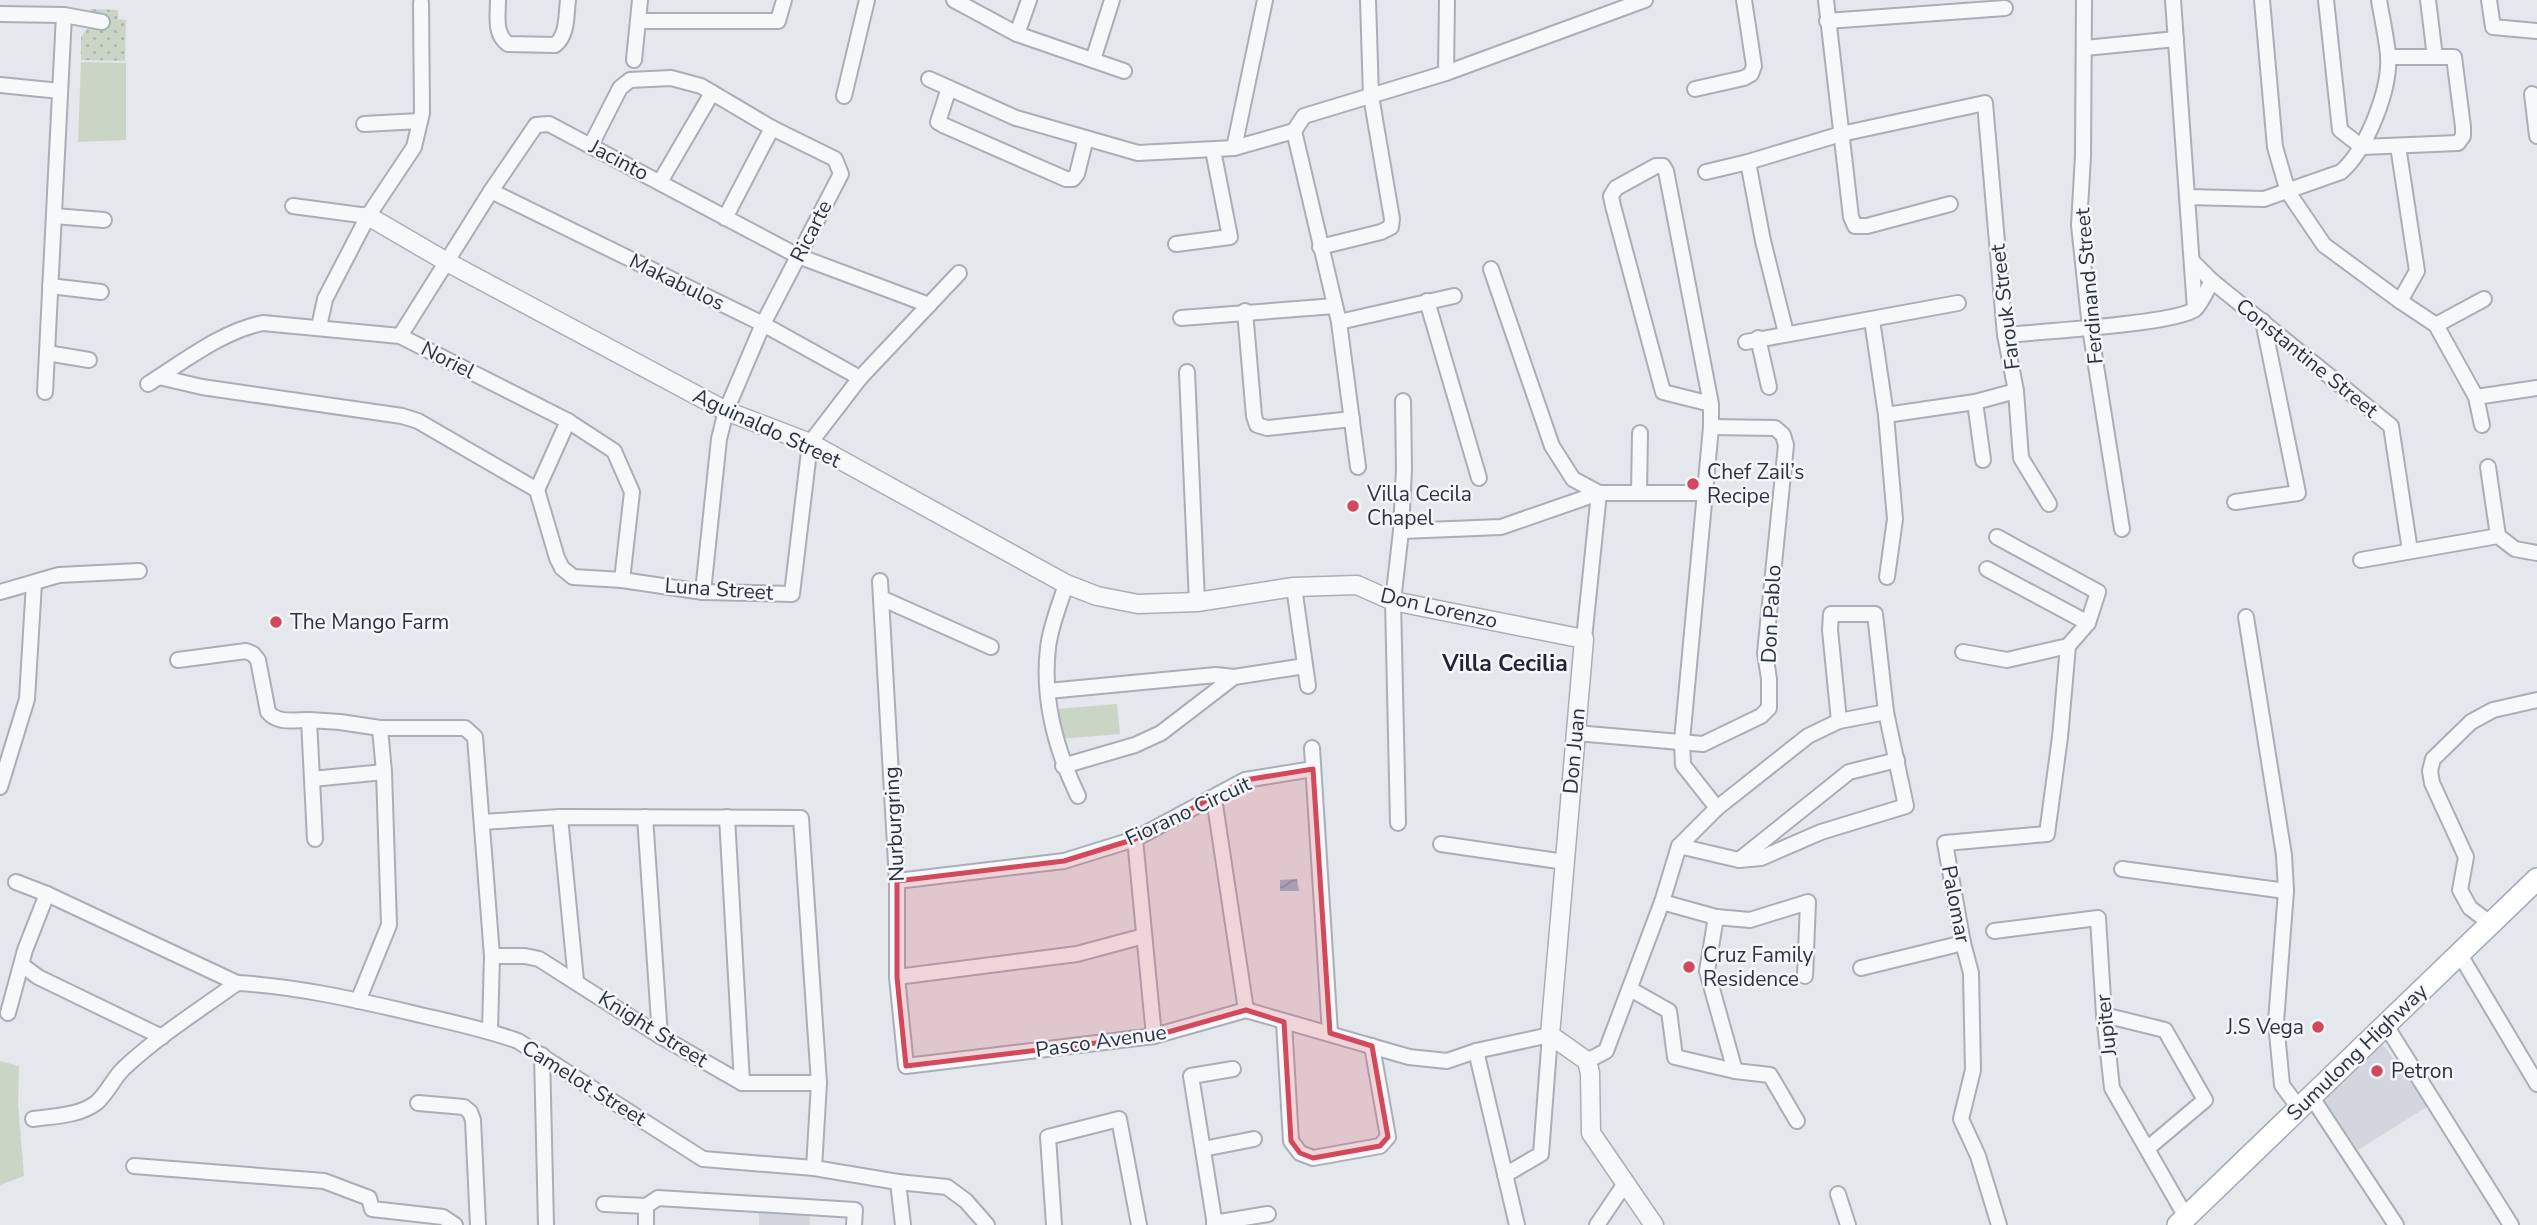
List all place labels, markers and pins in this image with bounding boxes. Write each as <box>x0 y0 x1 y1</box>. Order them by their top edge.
place label: Chef Zail’s Recipe <box>1707 458 1804 510</box>
marker: Chef Zail’s Recipe <box>1685 476 1701 492</box>
place label: Villa Cecila Chapel <box>1366 480 1472 532</box>
marker: Villa Cecila Chapel <box>1345 498 1361 514</box>
place label: The Mango Farm <box>290 608 449 636</box>
marker: The Mango Farm <box>268 614 284 630</box>
place label: Cruz Family Residence <box>1703 941 1814 993</box>
marker: Cruz Family Residence <box>1681 959 1697 975</box>
place label: J.S Vega <box>2225 1013 2304 1041</box>
marker: J.S Vega <box>2310 1019 2326 1035</box>
place label: Petron <box>2391 1057 2453 1085</box>
marker: Petron <box>2369 1063 2385 1079</box>

